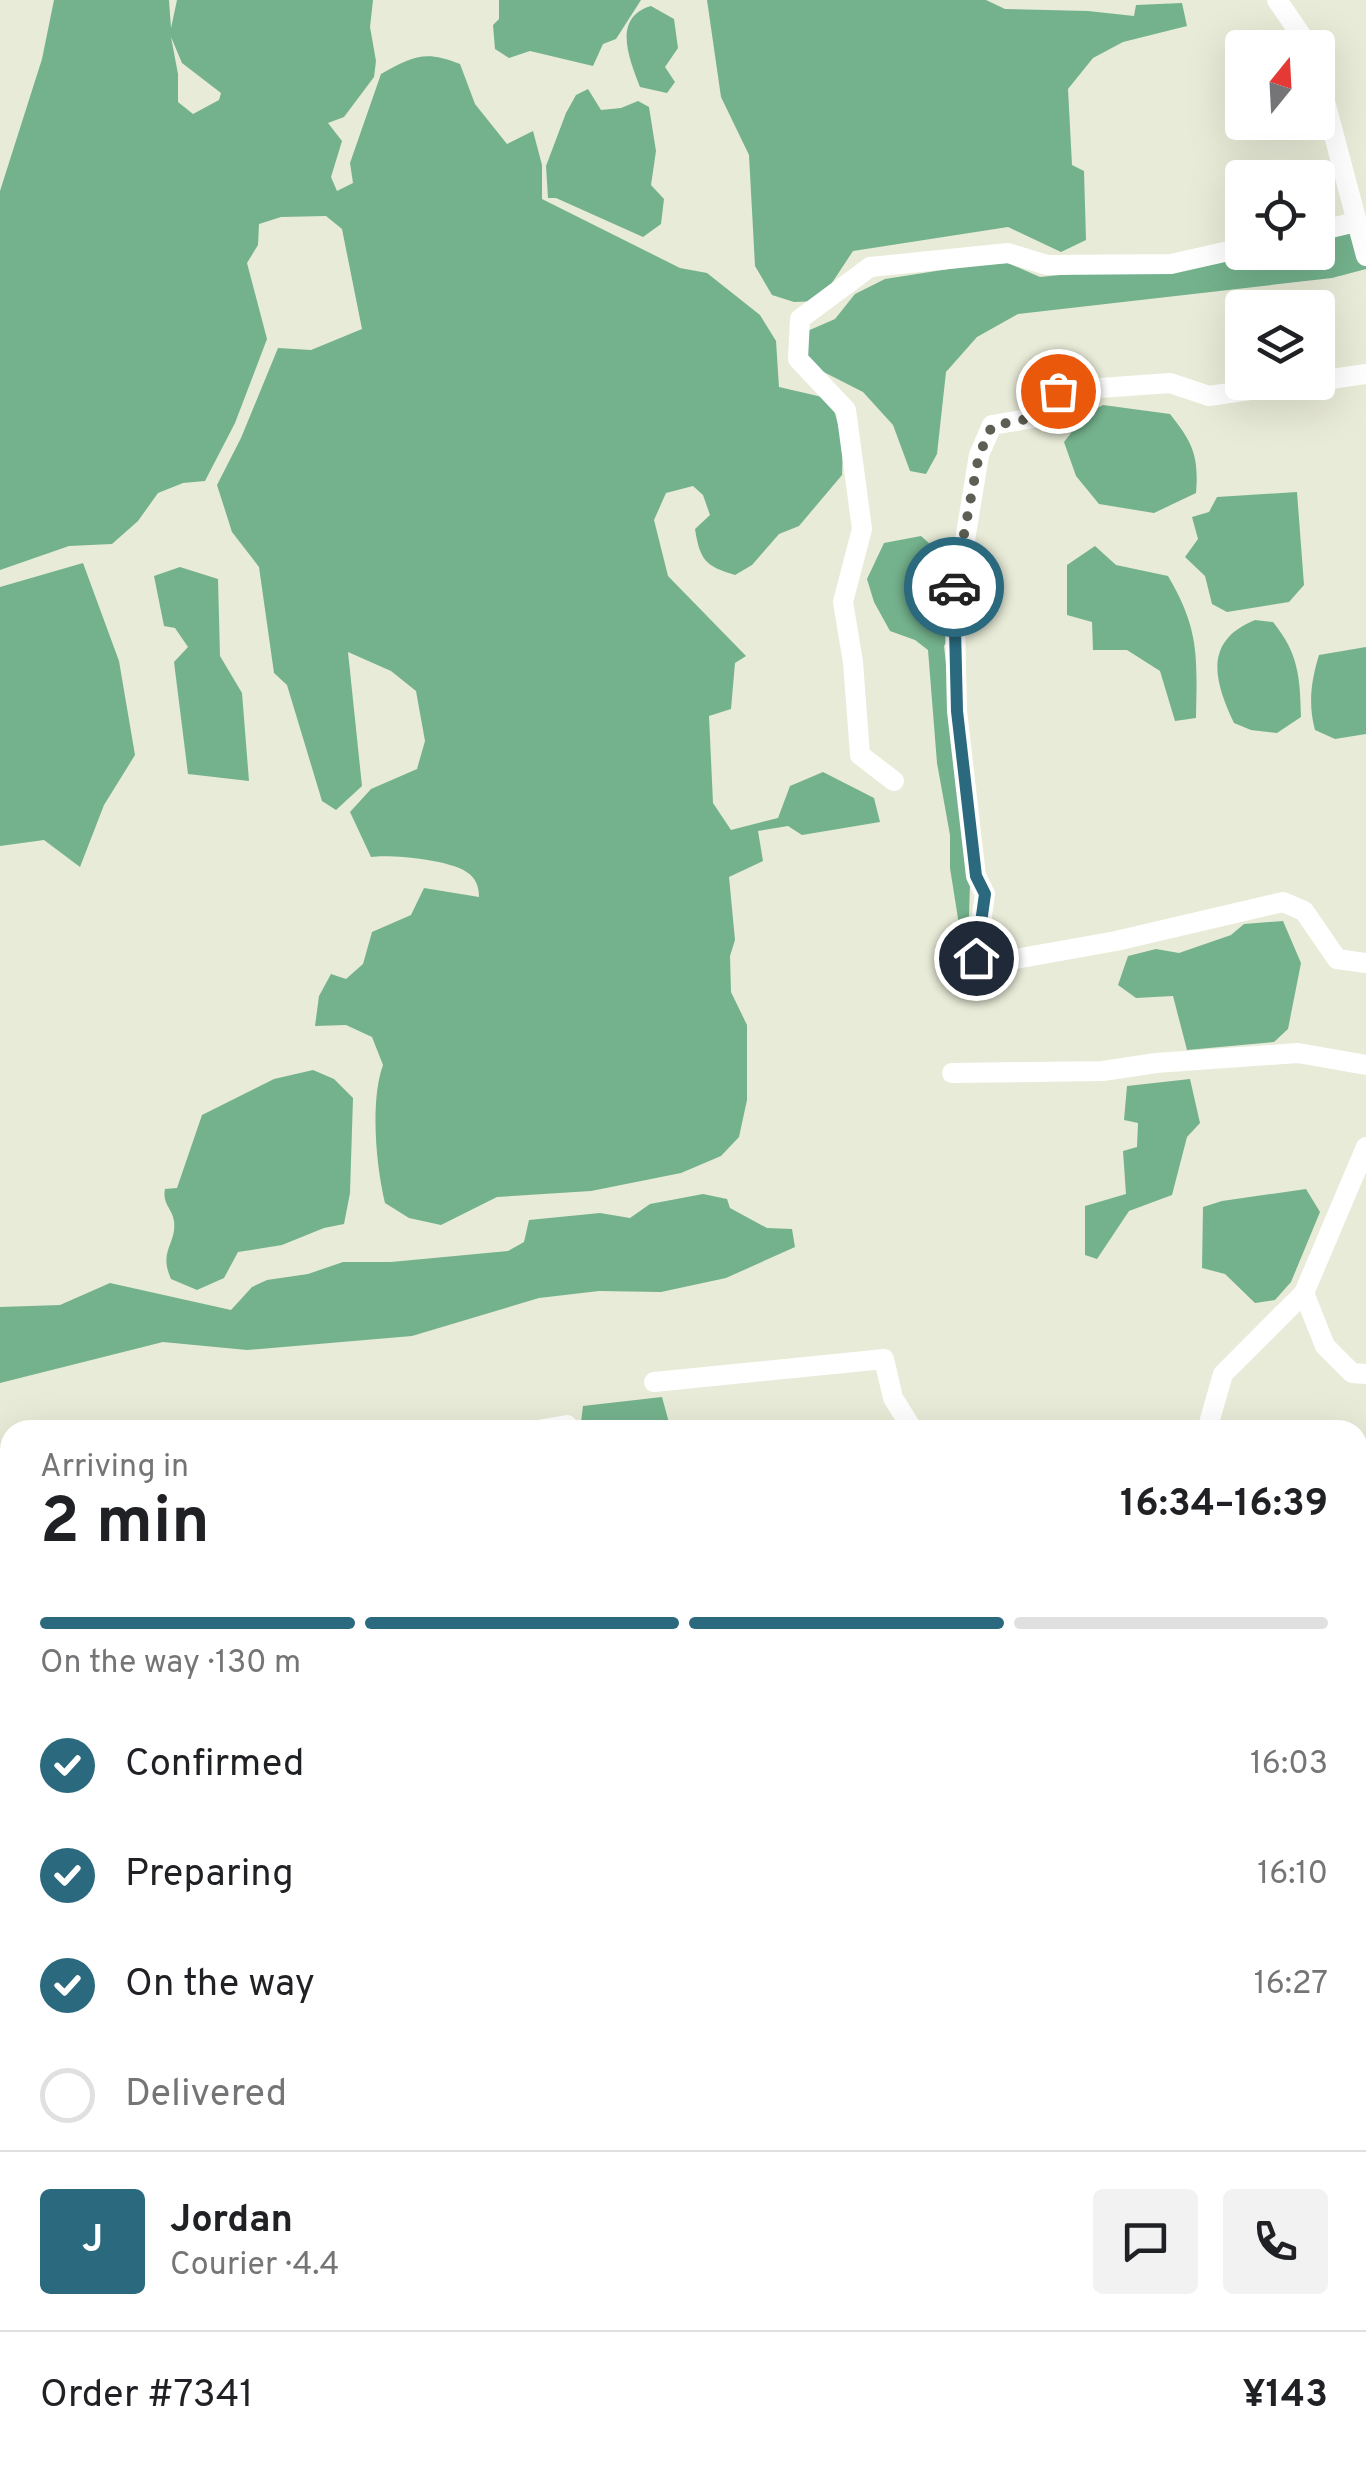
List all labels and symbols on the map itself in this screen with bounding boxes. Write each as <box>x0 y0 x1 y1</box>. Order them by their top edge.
north arrow <box>1225 30 1335 140</box>
pin <box>1016 349 1101 434</box>
courier <box>904 537 1004 637</box>
pin <box>934 916 1019 1001</box>

